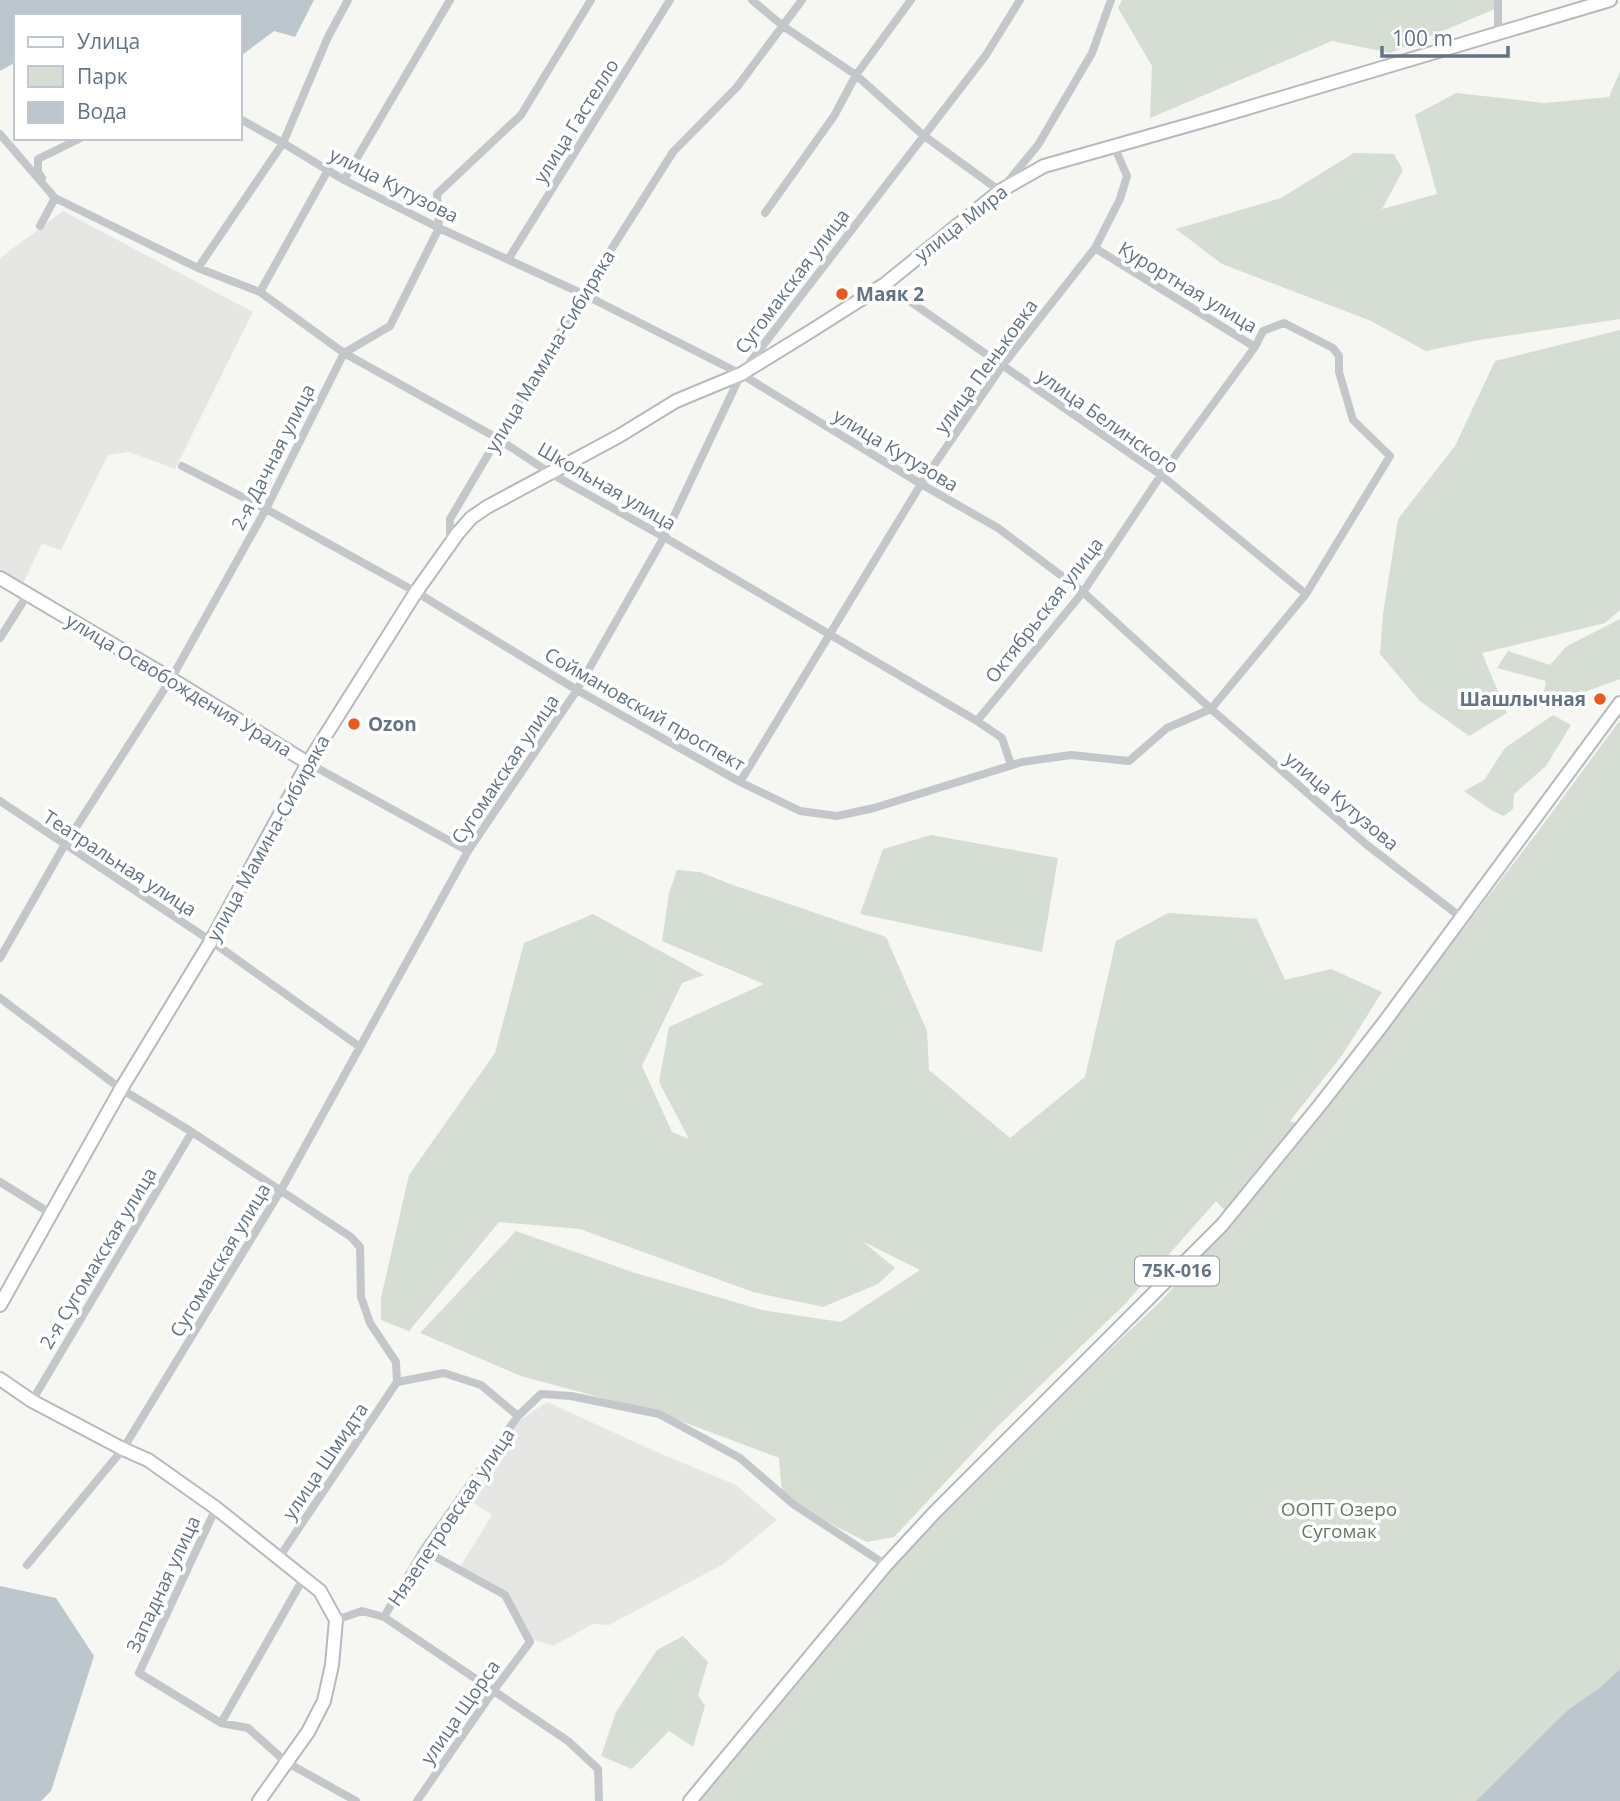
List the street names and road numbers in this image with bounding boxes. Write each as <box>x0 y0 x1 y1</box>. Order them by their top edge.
street label: улица Гастелло <box>527 54 625 188</box>
street label: улица Кутузова <box>325 141 463 229</box>
street label: улица Мира <box>909 179 1013 267</box>
street label: Сугомакская улица <box>729 203 855 359</box>
street label: Курортная улица <box>1114 235 1262 339</box>
street label: улица Мамина-Сибиряка <box>479 245 621 457</box>
street label: улица Пеньковка <box>928 294 1044 438</box>
street label: улица Белинского <box>1032 362 1184 480</box>
street label: 2-я Дачная улица <box>225 380 321 534</box>
street label: улица Кутузова <box>829 402 963 498</box>
street label: Школьная улица <box>533 436 681 536</box>
street label: Октябрьская улица <box>979 532 1109 688</box>
street label: улица Освобождения Урала <box>61 607 297 763</box>
street label: Соймановский проспект <box>540 641 750 777</box>
street label: Сугомакская улица <box>445 689 565 849</box>
street label: улица Мамина-Сибиряка <box>200 730 336 946</box>
street label: улица Кутузова <box>1279 746 1405 856</box>
street label: Театральная улица <box>38 804 202 922</box>
street label: 2-я Сугомакская улица <box>33 1162 163 1354</box>
street label: Сугомакская улица <box>164 1178 276 1342</box>
road number: 75К-016 <box>1135 1256 1219 1286</box>
street label: улица Шмидта <box>276 1397 374 1525</box>
street label: Нязепетровская улица <box>382 1423 520 1611</box>
street label: Западная улица <box>120 1512 206 1656</box>
street label: улица Щорса <box>414 1654 506 1770</box>

